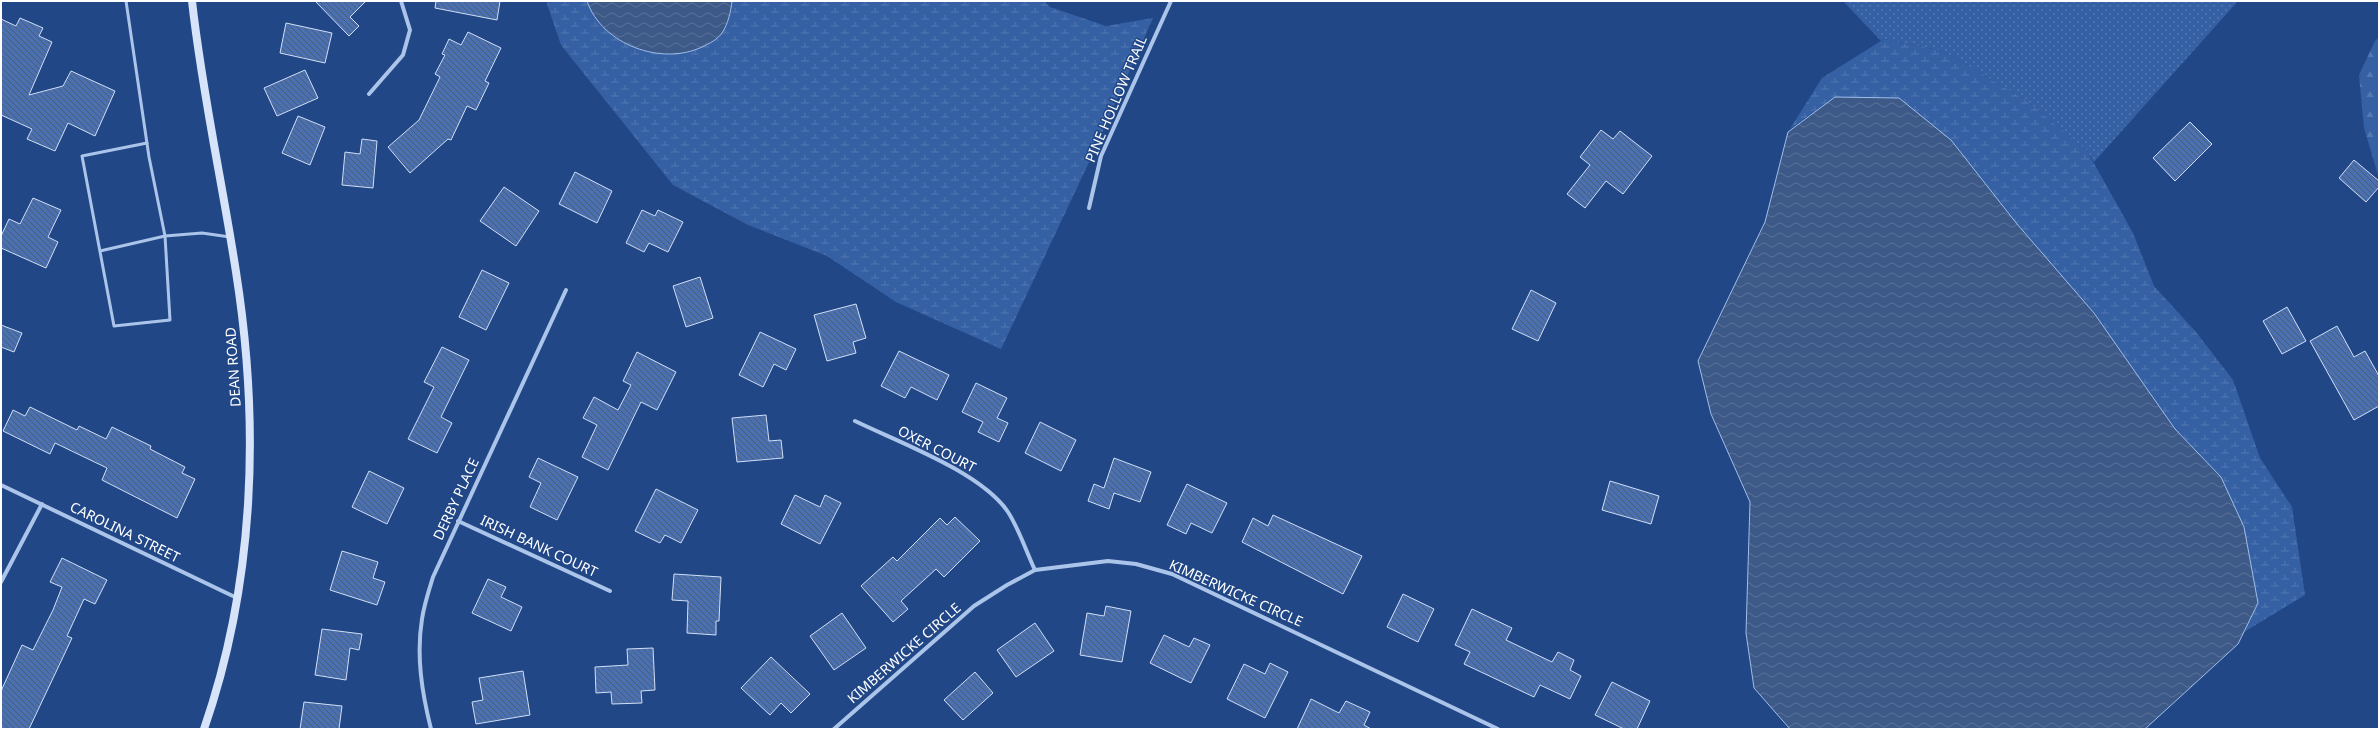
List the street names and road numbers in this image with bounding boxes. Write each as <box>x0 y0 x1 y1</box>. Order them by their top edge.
street label: PINE HOLLOW TRAIL <box>1080 33 1151 165</box>
street label: DEAN ROAD <box>220 327 245 407</box>
street label: OXER COURT <box>895 421 980 476</box>
street label: DERBY PLACE <box>428 455 483 543</box>
street label: CAROLINA STREET <box>67 497 184 567</box>
street label: IRISH BANK COURT <box>478 510 601 581</box>
street label: KIMBERWICKE CIRCLE <box>1166 554 1306 631</box>
street label: KIMBERWICKE CIRCLE <box>843 598 965 707</box>

